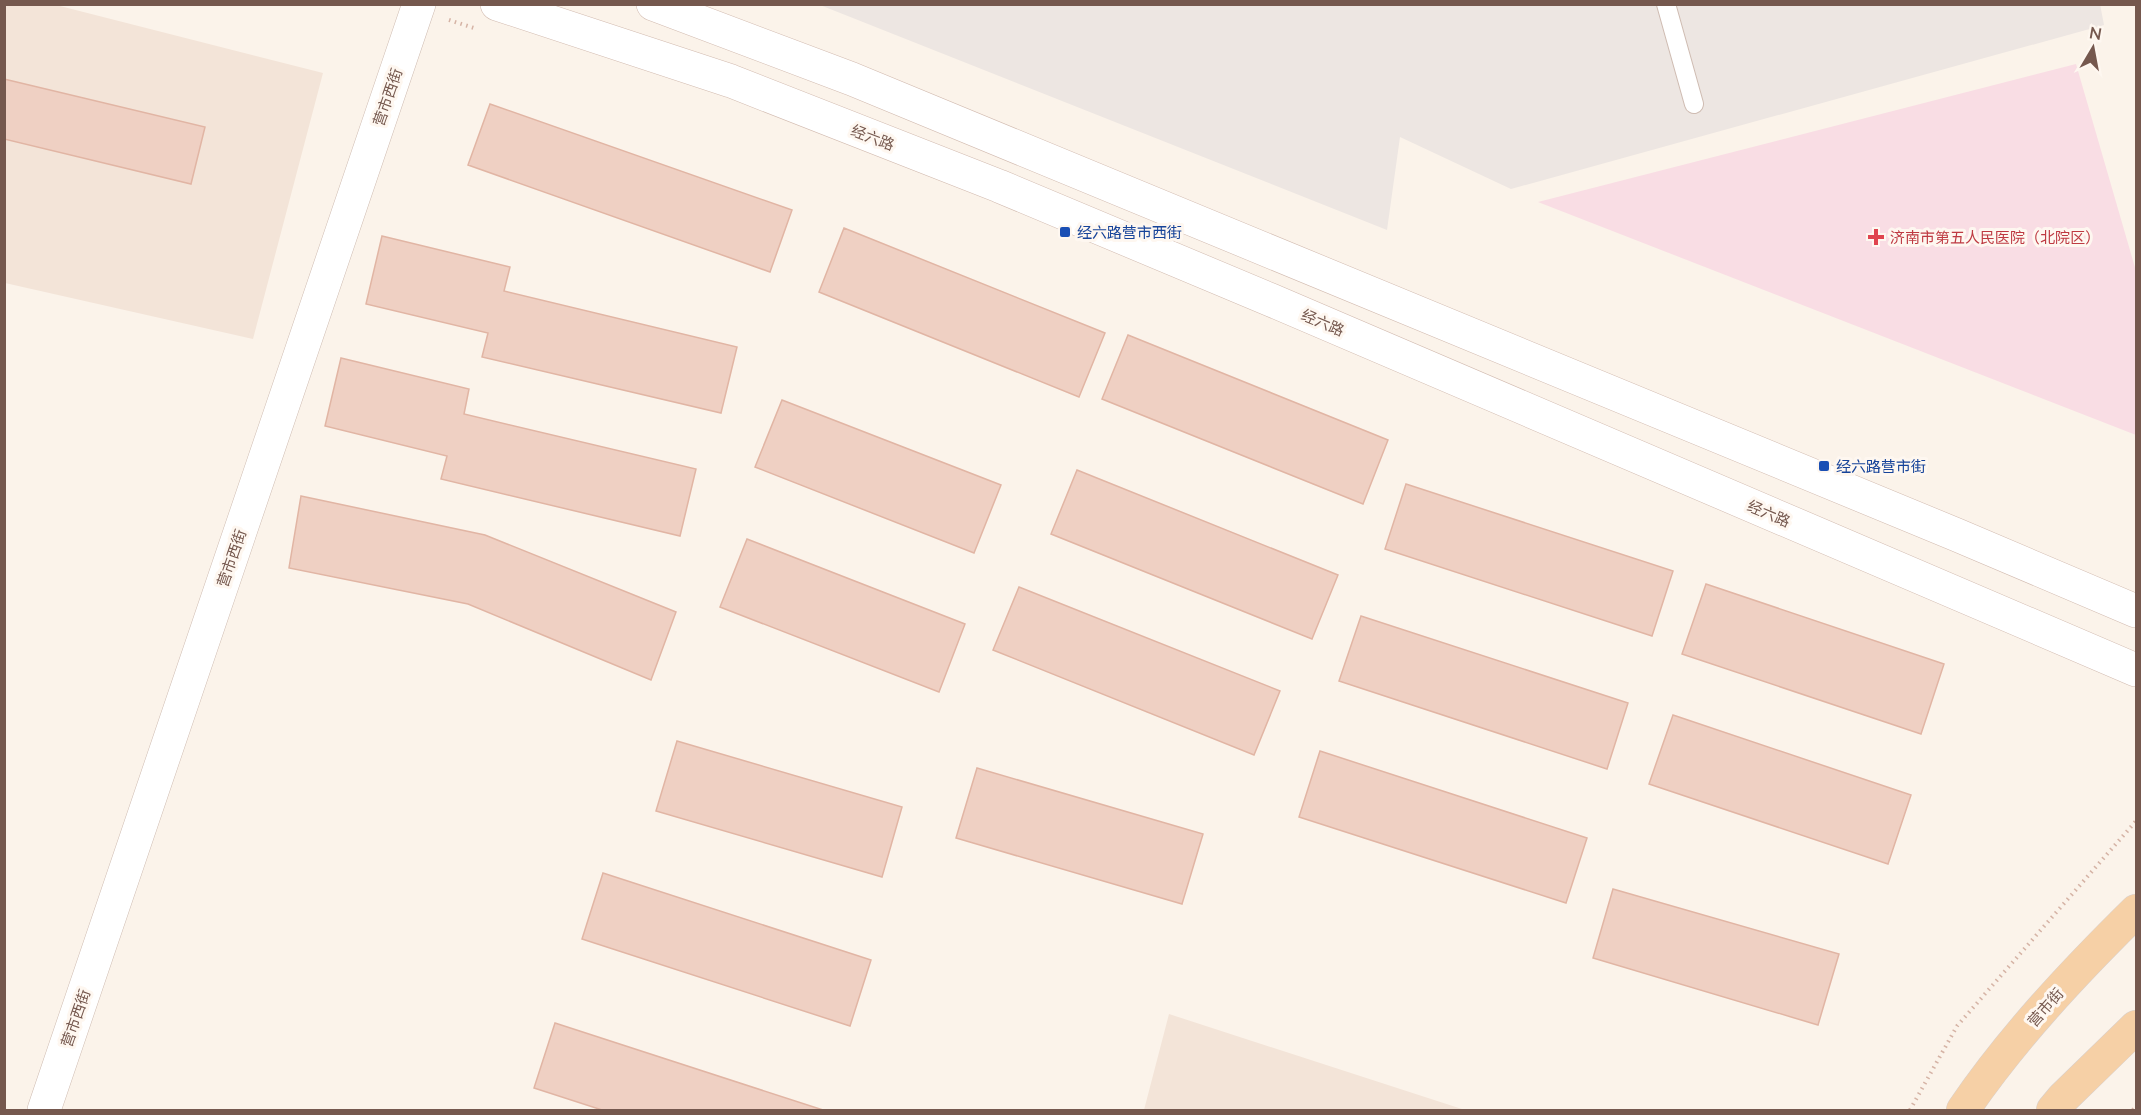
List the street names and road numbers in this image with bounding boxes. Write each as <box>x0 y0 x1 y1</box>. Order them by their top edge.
street label: 营市西街 <box>369 66 405 128</box>
street label: 经六路 <box>849 121 897 153</box>
street label: 经六路 <box>1299 305 1347 339</box>
street label: 经六路 <box>1745 496 1793 530</box>
street label: 营市西街 <box>213 527 249 589</box>
street label: 营市街 <box>2023 984 2067 1030</box>
street label: 营市西街 <box>57 987 93 1049</box>

